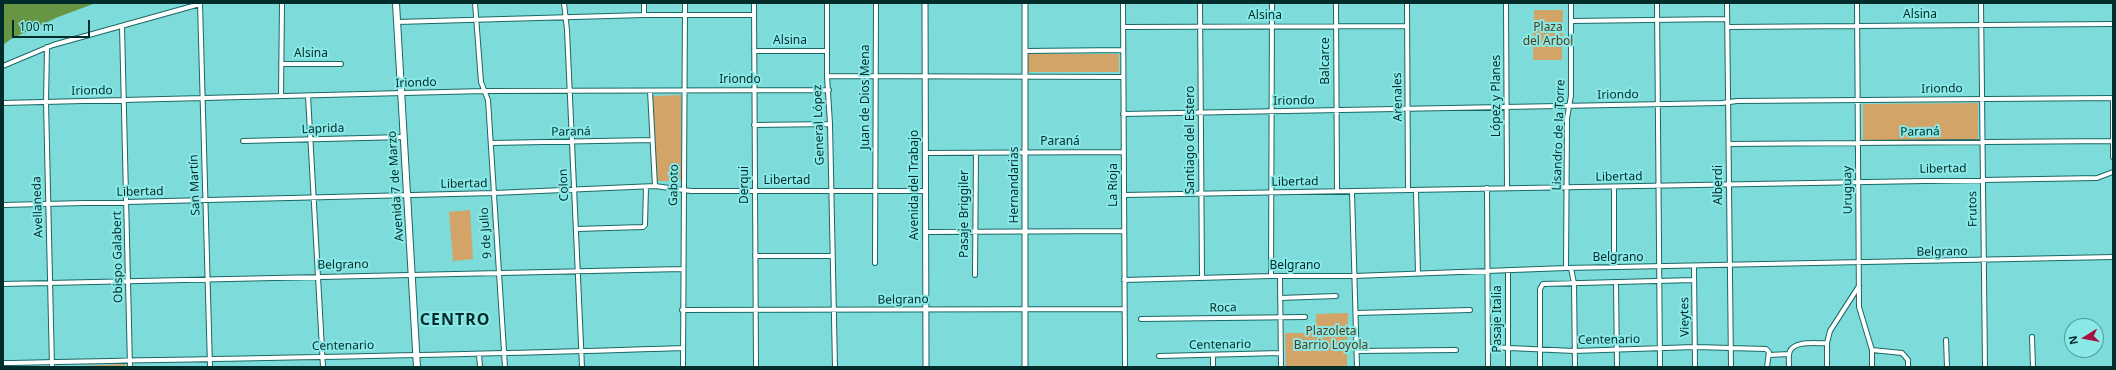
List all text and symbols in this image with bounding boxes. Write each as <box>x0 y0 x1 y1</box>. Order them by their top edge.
street label: Alsina <box>1903 8 1937 22</box>
street label: Alsina <box>1248 9 1282 23</box>
scale bar <box>14 12 92 38</box>
text: 100 m <box>19 18 54 35</box>
park label: Plaza del Arbol <box>1523 21 1573 49</box>
street label: Alsina <box>773 34 807 48</box>
street label: Balcarce <box>1319 37 1333 85</box>
street label: Juan de Dios Mena <box>859 44 873 150</box>
street label: Alsina <box>294 47 328 61</box>
street label: López y Planes <box>1490 55 1504 137</box>
street label: Arenales <box>1390 72 1406 122</box>
street label: Iriondo <box>719 73 761 87</box>
street label: Iriondo <box>395 75 437 91</box>
street label: Lisandro de la Torre <box>1550 79 1568 191</box>
street label: Iriondo <box>1921 81 1963 97</box>
street label: Iriondo <box>71 83 113 99</box>
street label: General López <box>810 84 828 166</box>
street label: Santiago del Estero <box>1184 86 1198 194</box>
street label: Iriondo <box>1597 87 1639 103</box>
street label: Iriondo <box>1273 93 1315 109</box>
street label: Laprida <box>301 121 345 137</box>
street label: Paraná <box>551 124 591 140</box>
street label: Paraná <box>1900 124 1940 140</box>
street label: Avenida 7 de Marzo <box>385 130 407 242</box>
street label: Avenida del Trabajo <box>908 130 922 240</box>
street label: Paraná <box>1040 135 1080 149</box>
street label: Hernandarias <box>1008 147 1022 223</box>
street label: San Martín <box>187 154 203 216</box>
street label: Libertad <box>1919 161 1967 177</box>
street label: La Rioja <box>1107 163 1121 207</box>
street label: Gaboto <box>666 164 682 206</box>
street label: Alberdi <box>1712 165 1726 205</box>
street label: Uruguay <box>1840 165 1856 215</box>
street label: Derqui <box>738 166 752 204</box>
street label: Colon <box>556 168 572 202</box>
street label: Libertad <box>1595 169 1643 185</box>
street label: Pasaje Briggiler <box>958 170 972 258</box>
street label: Libertad <box>764 174 810 188</box>
street label: Libertad <box>1271 174 1319 190</box>
street label: Avellaneda <box>30 176 46 238</box>
street label: Libertad <box>440 176 488 192</box>
street label: Libertad <box>116 184 164 200</box>
street label: Frutos <box>1965 191 1981 227</box>
street label: 9 de Julio <box>477 207 495 259</box>
street label: Obispo Galabert <box>110 211 126 303</box>
street label: Belgrano <box>1916 244 1968 260</box>
street label: Belgrano <box>1592 251 1644 265</box>
street label: Belgrano <box>317 257 369 273</box>
street label: Belgrano <box>1269 259 1321 273</box>
street label: Pasaje Italia <box>1491 285 1505 353</box>
street label: Belgrano <box>877 292 929 308</box>
street label: Vieytes <box>1677 297 1693 337</box>
street label: Roca <box>1209 301 1237 315</box>
district label: CENTRO <box>420 310 490 330</box>
north arrow <box>2064 318 2104 358</box>
park label: Plazoleta Barrio Loyola <box>1294 325 1368 353</box>
street label: Centenario <box>1578 332 1640 348</box>
text: N <box>2064 334 2081 346</box>
street label: Centenario <box>1189 337 1251 353</box>
street label: Centenario <box>312 338 374 354</box>

